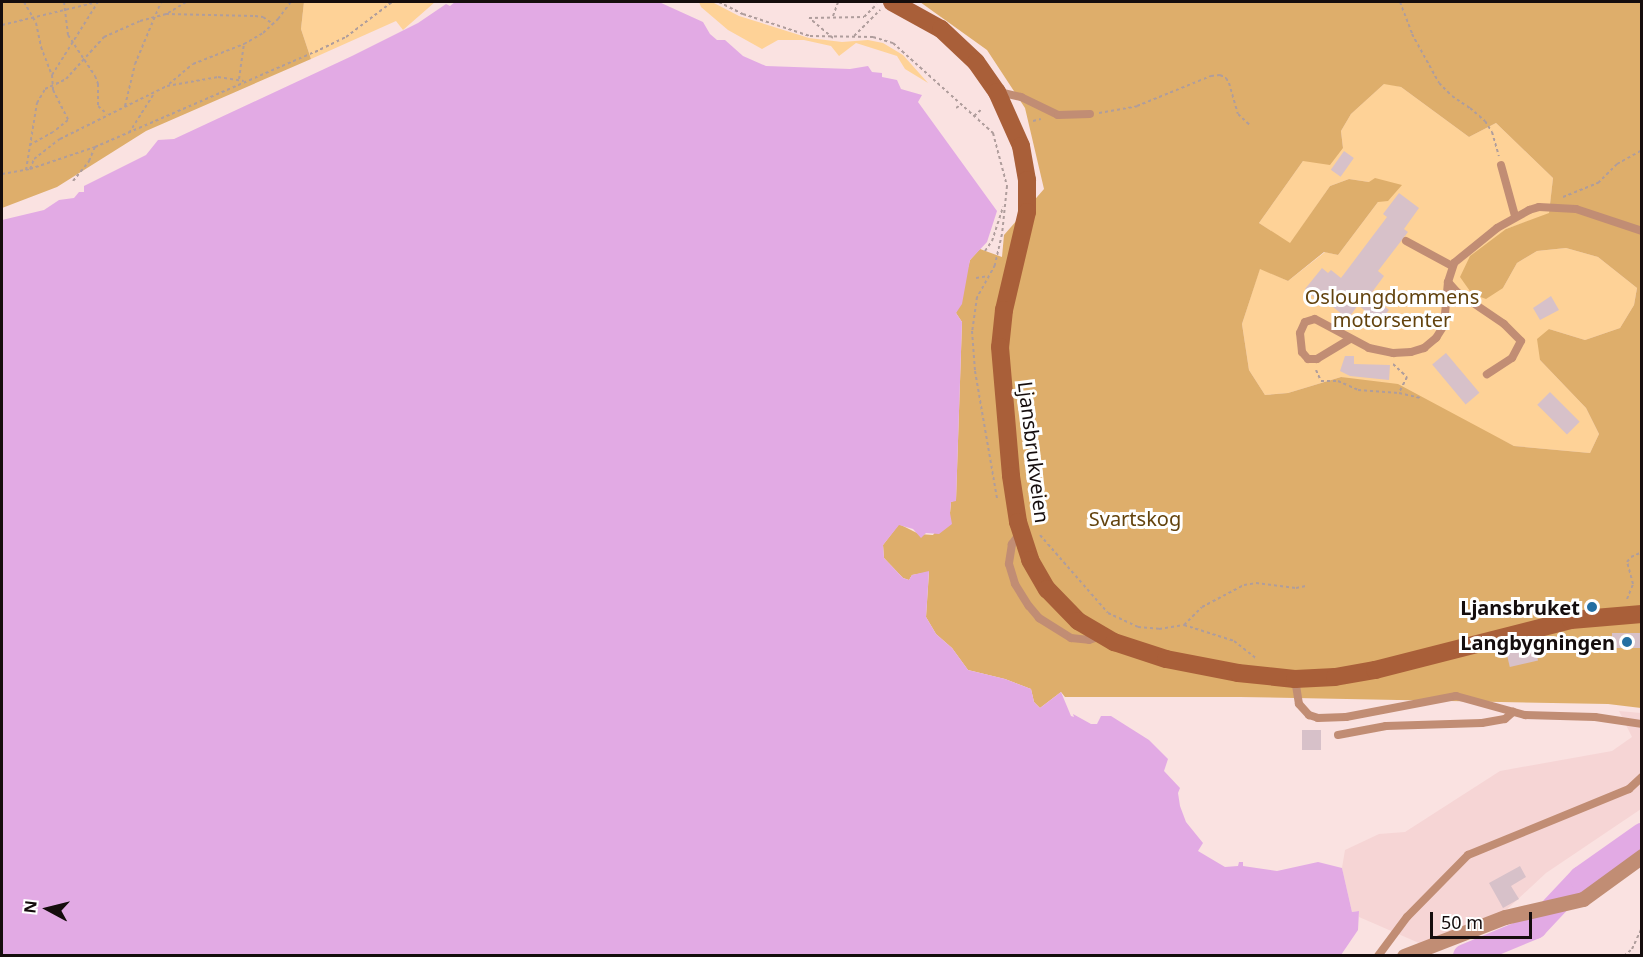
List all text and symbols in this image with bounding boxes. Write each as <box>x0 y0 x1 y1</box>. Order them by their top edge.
park label: Osloungdommens motorsenter <box>1305 284 1479 331</box>
street label: Ljansbrukveien <box>1013 380 1055 524</box>
park label: Svartskog <box>1089 506 1181 530</box>
place label: Ljansbruket <box>1460 595 1580 619</box>
marker: Ljansbruket <box>1585 600 1599 614</box>
place label: Langbygningen <box>1460 630 1615 654</box>
marker: Langbygningen <box>1620 635 1634 649</box>
north arrow <box>18 879 78 939</box>
text: N <box>18 899 42 915</box>
scale bar <box>1433 900 1535 938</box>
text: 50 m <box>1441 910 1483 934</box>

